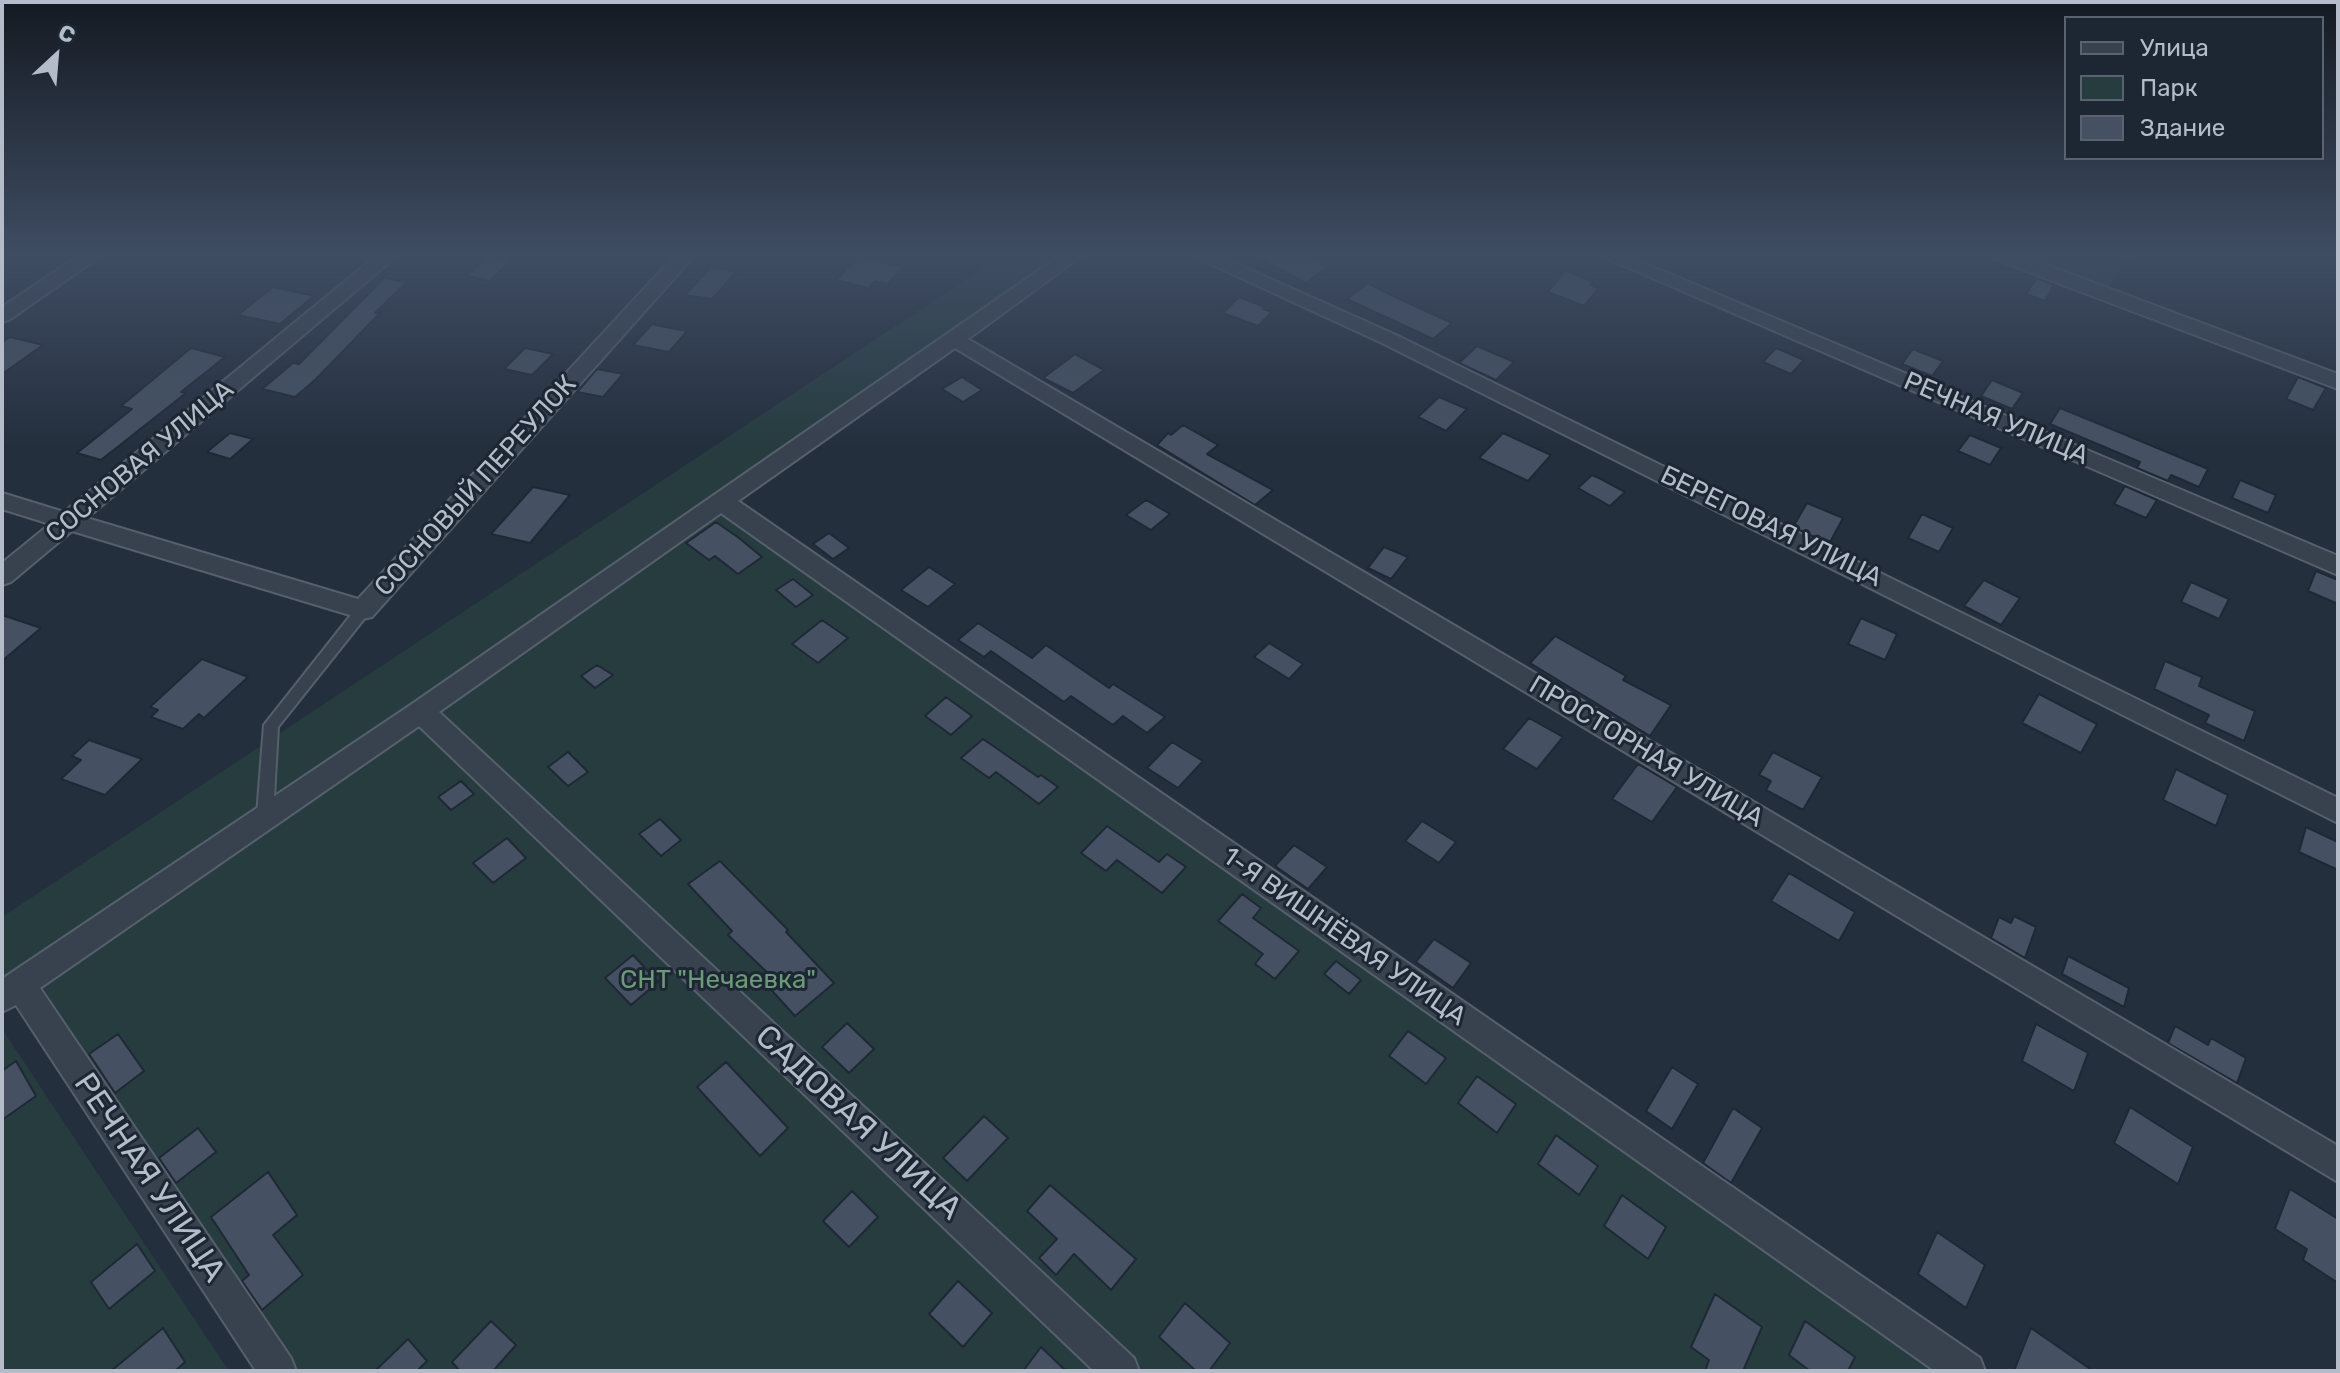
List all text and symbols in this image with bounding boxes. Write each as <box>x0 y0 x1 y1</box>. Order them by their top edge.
north arrow <box>16 16 96 96</box>
legend <box>2064 16 2324 160</box>
text: С <box>54 18 80 49</box>
text: Улица <box>2140 34 2209 62</box>
text: Парк <box>2140 74 2198 102</box>
text: Здание <box>2140 114 2225 142</box>
street label: РЕЧНАЯ УЛИЦА <box>1899 366 2093 472</box>
street label: СОСНОВЫЙ ПЕРЕУЛОК <box>368 369 584 603</box>
street label: СОСНОВАЯ УЛИЦА <box>40 374 240 550</box>
street label: БЕРЕГОВАЯ УЛИЦА <box>1655 460 1887 594</box>
street label: ПРОСТОРНАЯ УЛИЦА <box>1523 670 1769 834</box>
street label: 1-Я ВИШНЁВАЯ УЛИЦА <box>1216 841 1472 1033</box>
park label: СНТ "Нечаевка" <box>620 964 816 996</box>
street label: САДОВАЯ УЛИЦА <box>747 1018 969 1228</box>
street label: РЕЧНАЯ УЛИЦА <box>65 1066 233 1290</box>

